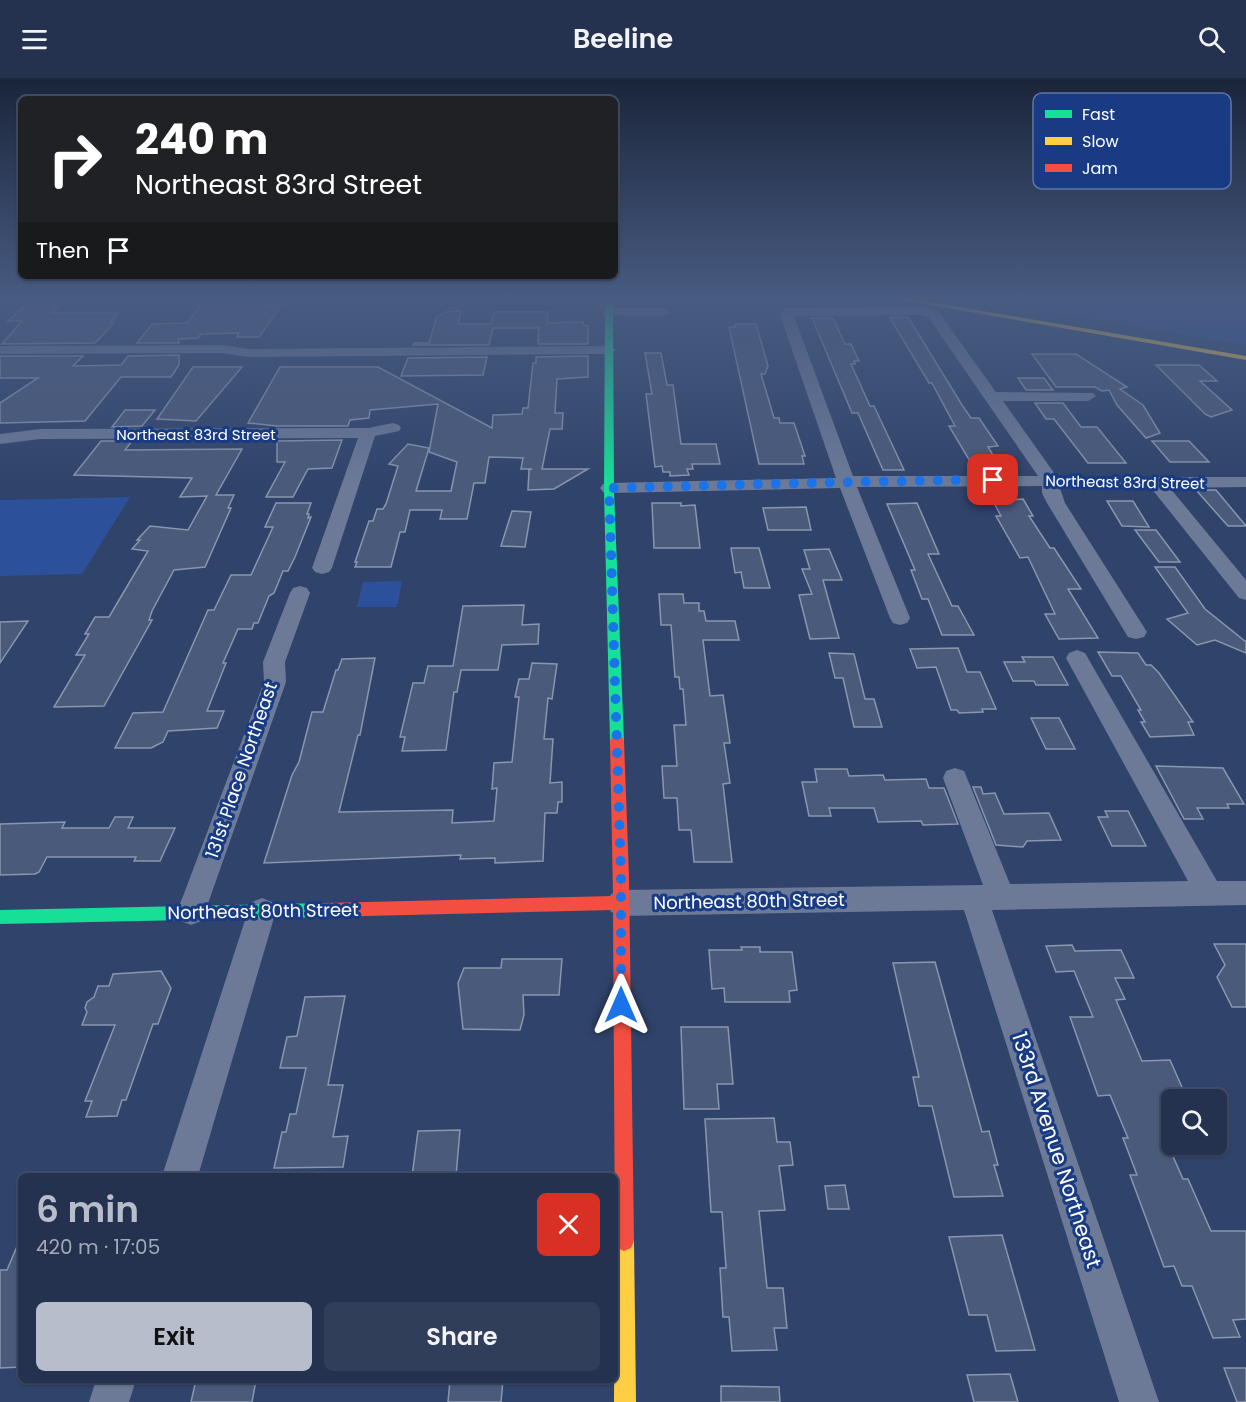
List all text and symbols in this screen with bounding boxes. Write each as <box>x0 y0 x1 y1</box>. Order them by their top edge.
text: Beeline <box>573 20 673 57</box>
icon: menu <box>18 23 51 56</box>
icon: search <box>1195 23 1228 56</box>
legend <box>1033 93 1231 189</box>
text: Fast <box>1082 103 1115 126</box>
text: 240 m <box>135 110 268 169</box>
icon: right <box>36 120 114 198</box>
text: Slow <box>1082 130 1119 153</box>
text: Jam <box>1082 157 1118 180</box>
text: Northeast 83rd Street <box>135 166 422 203</box>
icon: arrive <box>102 234 135 267</box>
text: Then <box>36 235 90 266</box>
street label: Northeast 83rd Street <box>116 424 276 445</box>
pin <box>967 454 1018 505</box>
icon: arrive <box>976 463 1009 496</box>
street label: Northeast 83rd Street <box>1045 470 1205 494</box>
street label: 131st Place Northeast <box>199 678 283 862</box>
street label: Northeast 80th Street <box>653 887 845 915</box>
street label: Northeast 80th Street <box>167 897 359 925</box>
position arrow <box>589 973 653 1037</box>
street label: 133rd Avenue Northeast <box>1005 1028 1109 1272</box>
map controls <box>1161 1089 1227 1155</box>
button: search <box>1161 1089 1227 1155</box>
text: 6 min <box>36 1184 139 1235</box>
button: close <box>537 1193 600 1256</box>
text: 420 m · 17:05 <box>36 1233 160 1261</box>
button: Exit <box>36 1302 312 1371</box>
button: Share <box>324 1302 600 1371</box>

